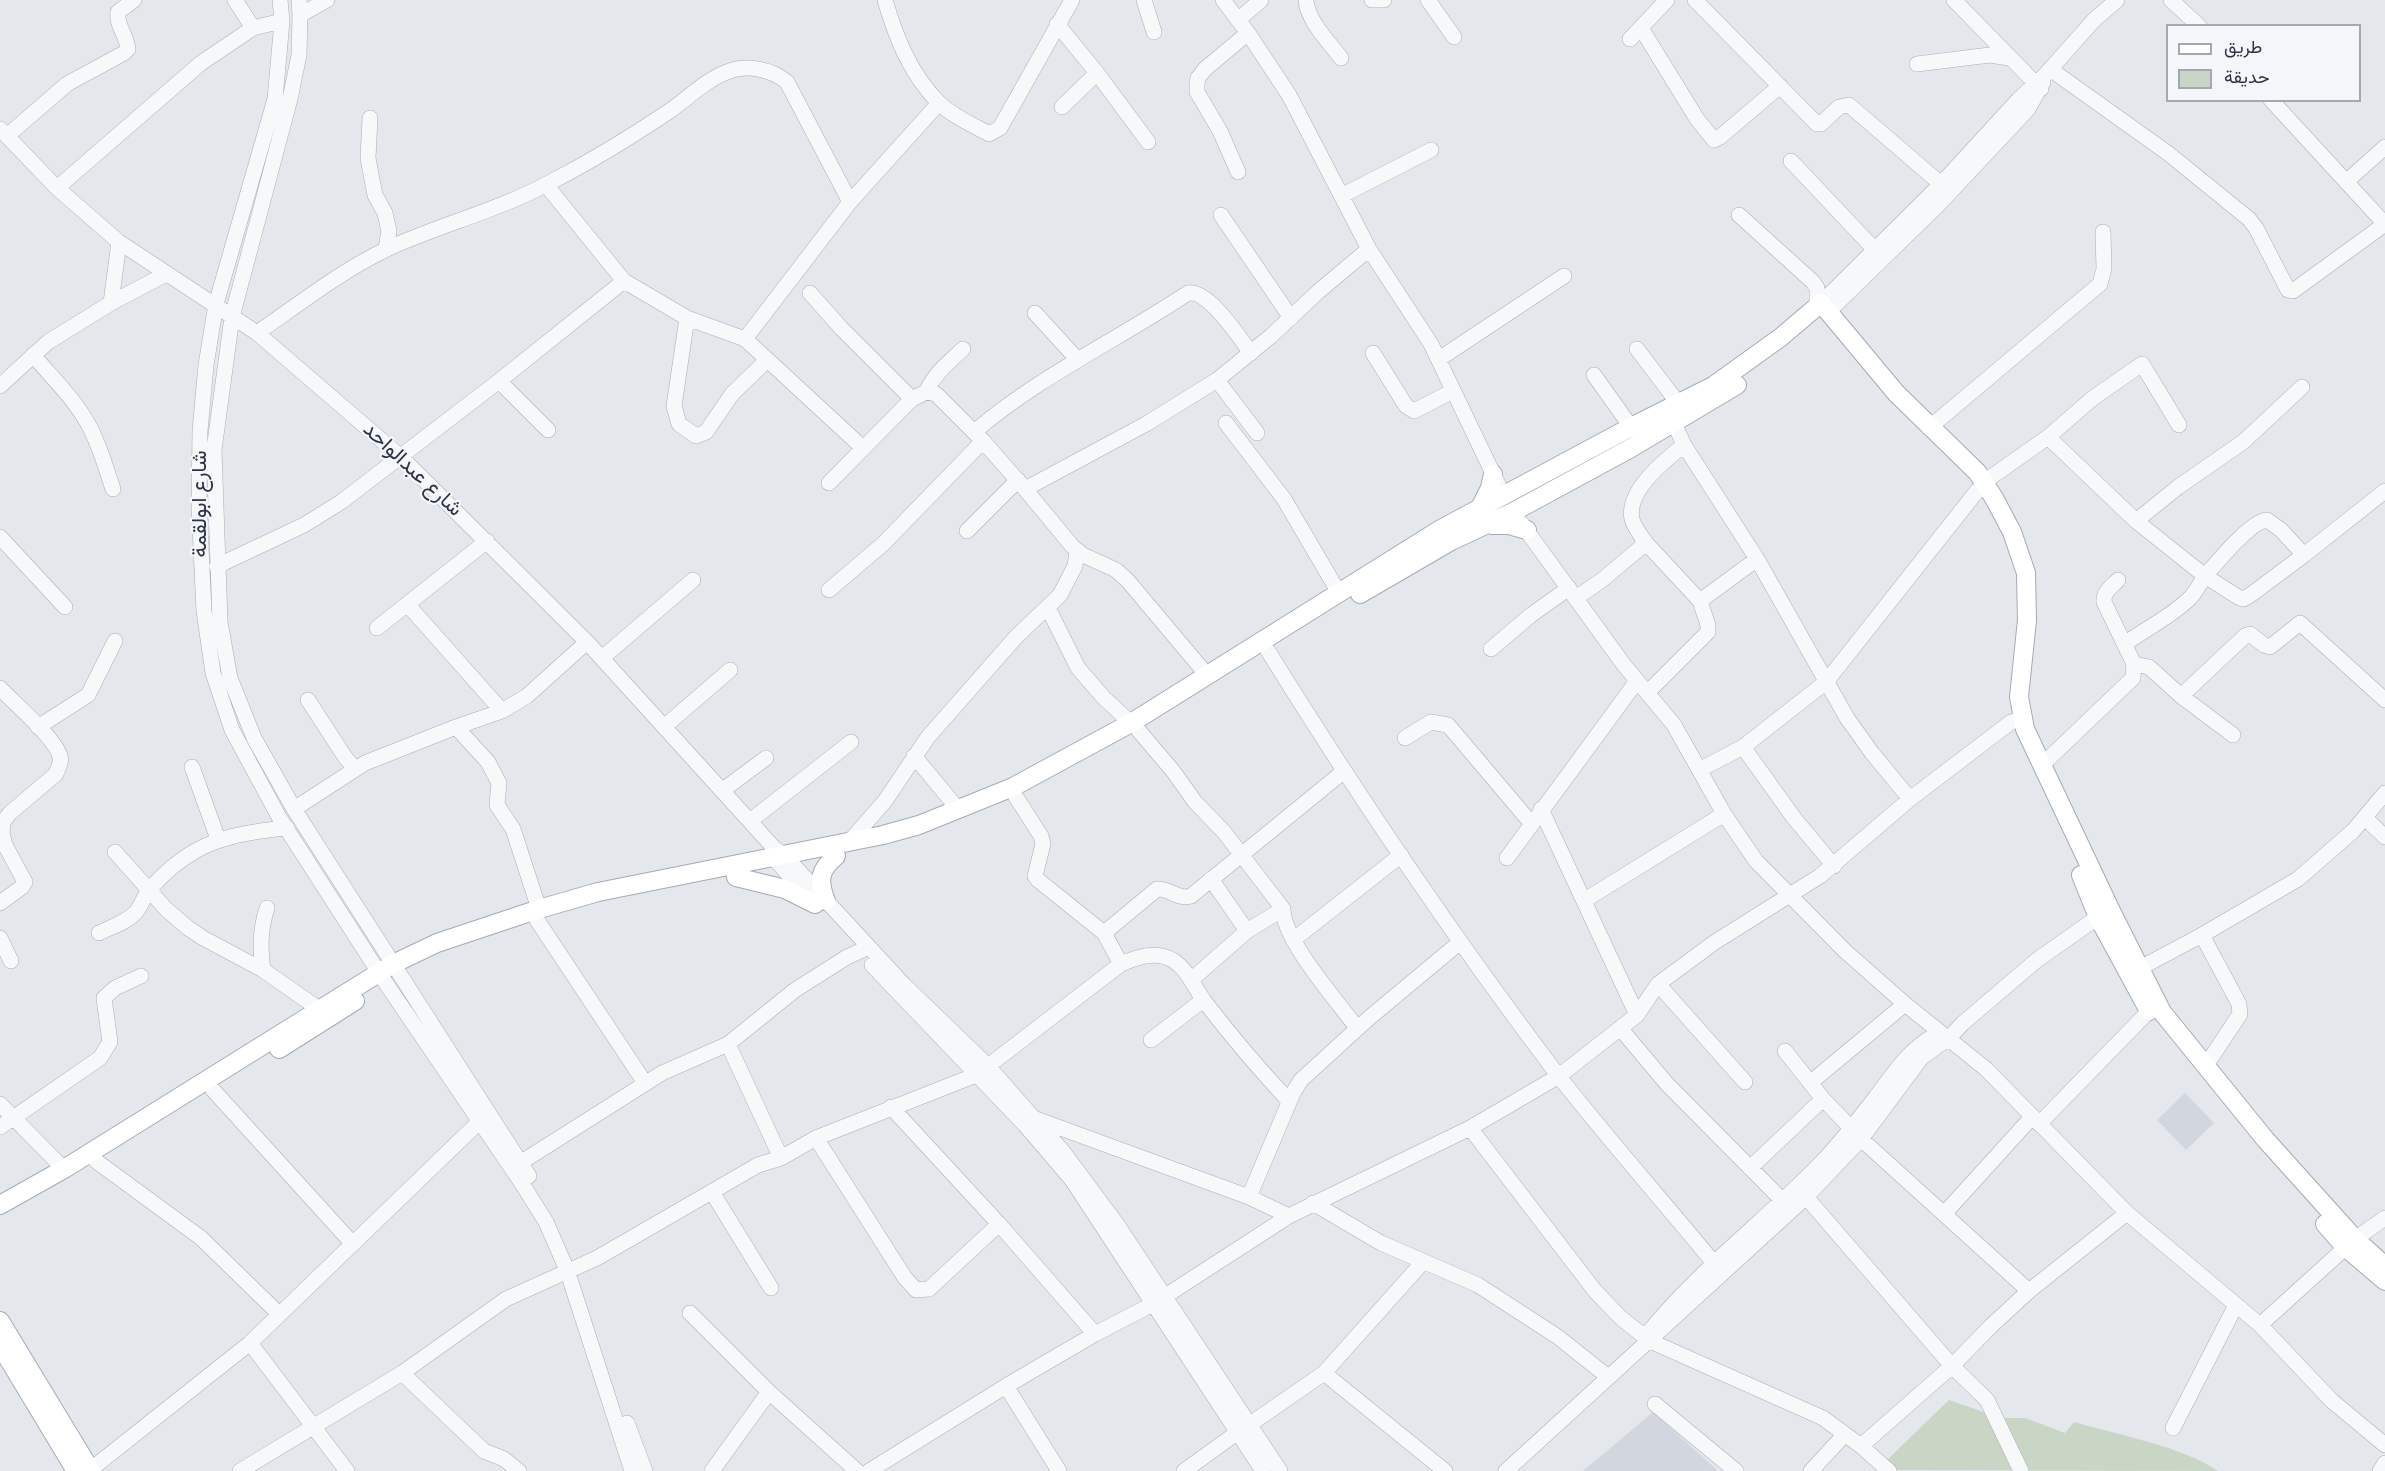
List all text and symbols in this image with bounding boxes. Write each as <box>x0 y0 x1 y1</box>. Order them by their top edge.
legend <box>2166 24 2361 102</box>
text: طريق <box>2224 36 2262 57</box>
text: حديقة <box>2224 66 2270 87</box>
street label: شارع عبدالواحد <box>357 418 467 522</box>
street label: شارع ابولقمة <box>188 451 214 557</box>

